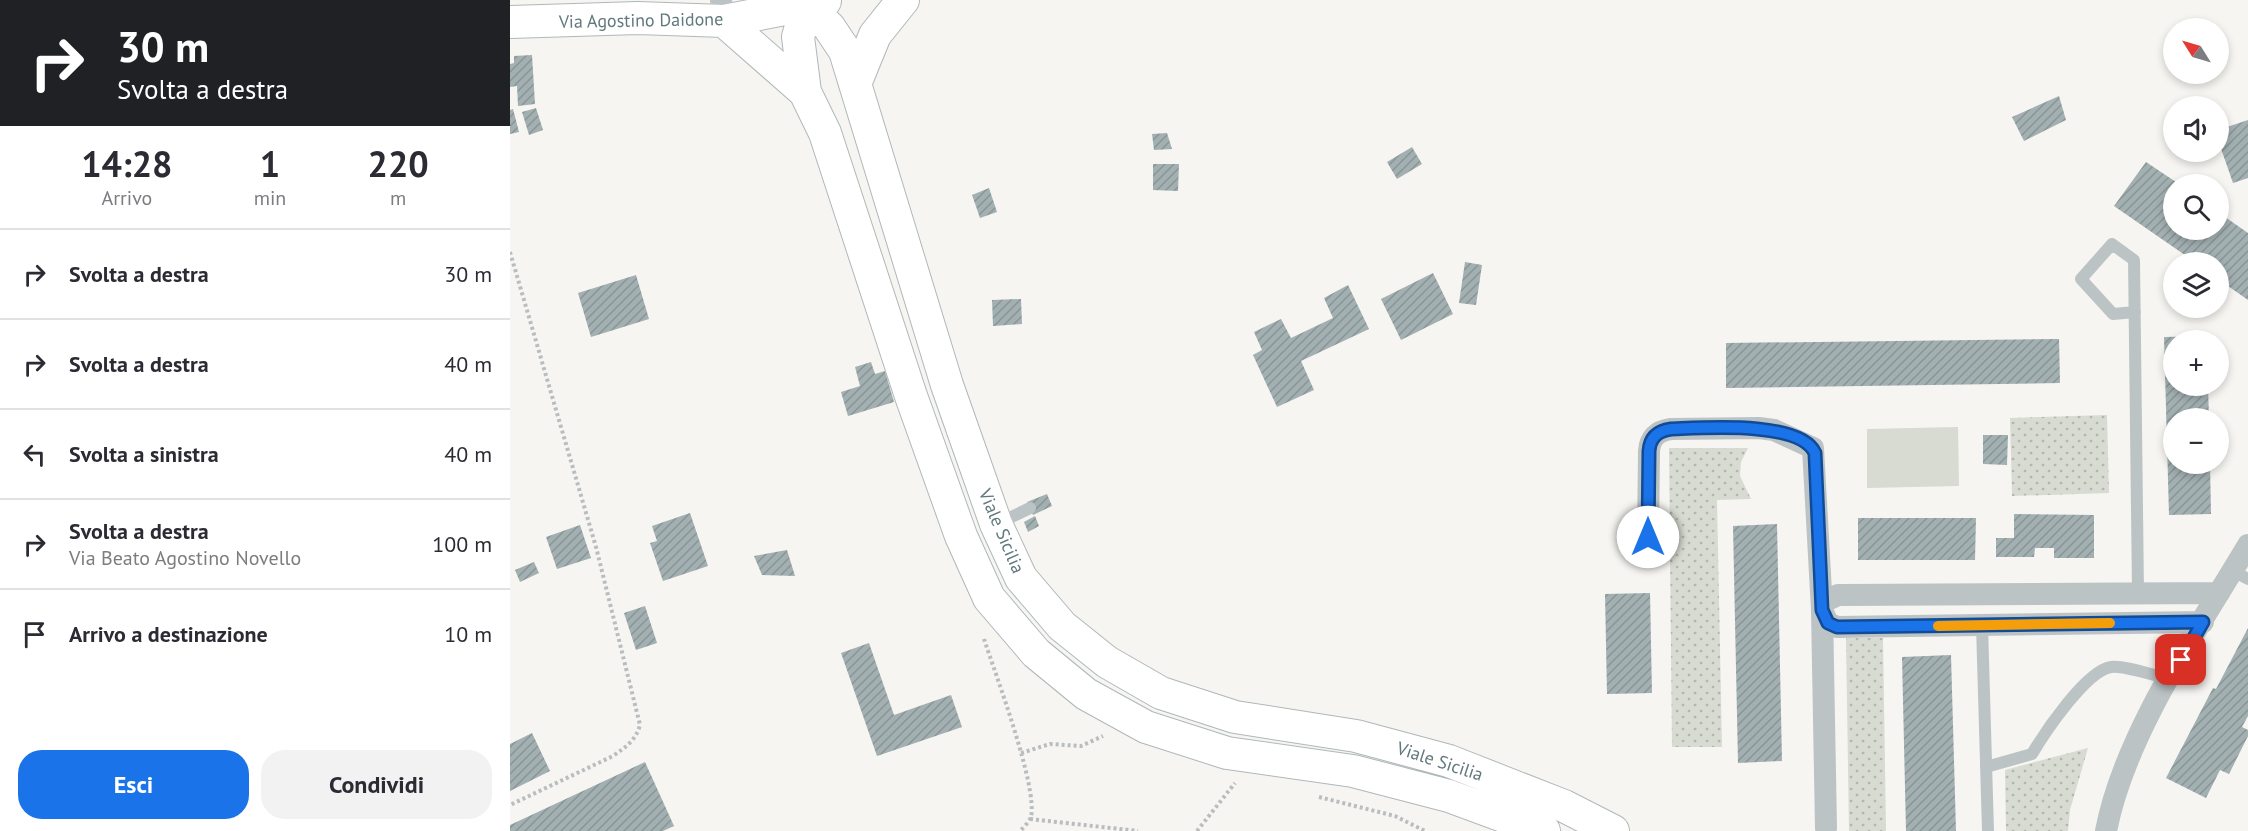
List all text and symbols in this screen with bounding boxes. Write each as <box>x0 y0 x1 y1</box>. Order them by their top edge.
street label: Via Agostino Daidone <box>558 7 723 33</box>
north arrow <box>2163 18 2229 84</box>
map controls <box>2163 18 2229 474</box>
text: 30 m <box>117 19 209 74</box>
icon: right <box>18 24 96 102</box>
text: Svolta a destra <box>117 72 288 106</box>
button: sound <box>2163 96 2229 162</box>
text: 14:28 <box>81 140 173 187</box>
text: 1 <box>260 140 280 187</box>
text: 220 <box>368 140 429 187</box>
button: search <box>2163 174 2229 240</box>
text: Arrivo <box>101 185 152 211</box>
text: min <box>254 185 286 211</box>
text: m <box>390 185 406 211</box>
button: layers <box>2163 252 2229 318</box>
icon: right <box>18 258 51 291</box>
text: Svolta a destra <box>69 260 209 288</box>
text: 30 m <box>444 260 492 288</box>
button: + <box>2163 330 2229 396</box>
icon: right <box>18 348 51 381</box>
text: Svolta a destra <box>69 350 209 378</box>
text: 40 m <box>444 350 492 378</box>
button: − <box>2163 408 2229 474</box>
icon: left <box>18 438 51 471</box>
text: Svolta a sinistra <box>69 440 219 468</box>
text: 40 m <box>444 440 492 468</box>
street label: Viale Sicilia <box>974 484 1030 577</box>
position arrow <box>1616 505 1680 569</box>
text: Svolta a destra <box>69 517 209 545</box>
icon: right <box>18 528 51 561</box>
text: 100 m <box>432 530 492 558</box>
text: Via Beato Agostino Novello <box>69 545 301 571</box>
icon: arrive <box>18 618 51 651</box>
text: Arrivo a destinazione <box>69 620 268 648</box>
text: 10 m <box>444 620 492 648</box>
pin <box>2155 634 2206 685</box>
icon: arrive <box>2164 643 2197 676</box>
street label: Viale Sicilia <box>1393 736 1486 786</box>
button: Esci <box>18 750 249 819</box>
button: Condividi <box>261 750 492 819</box>

